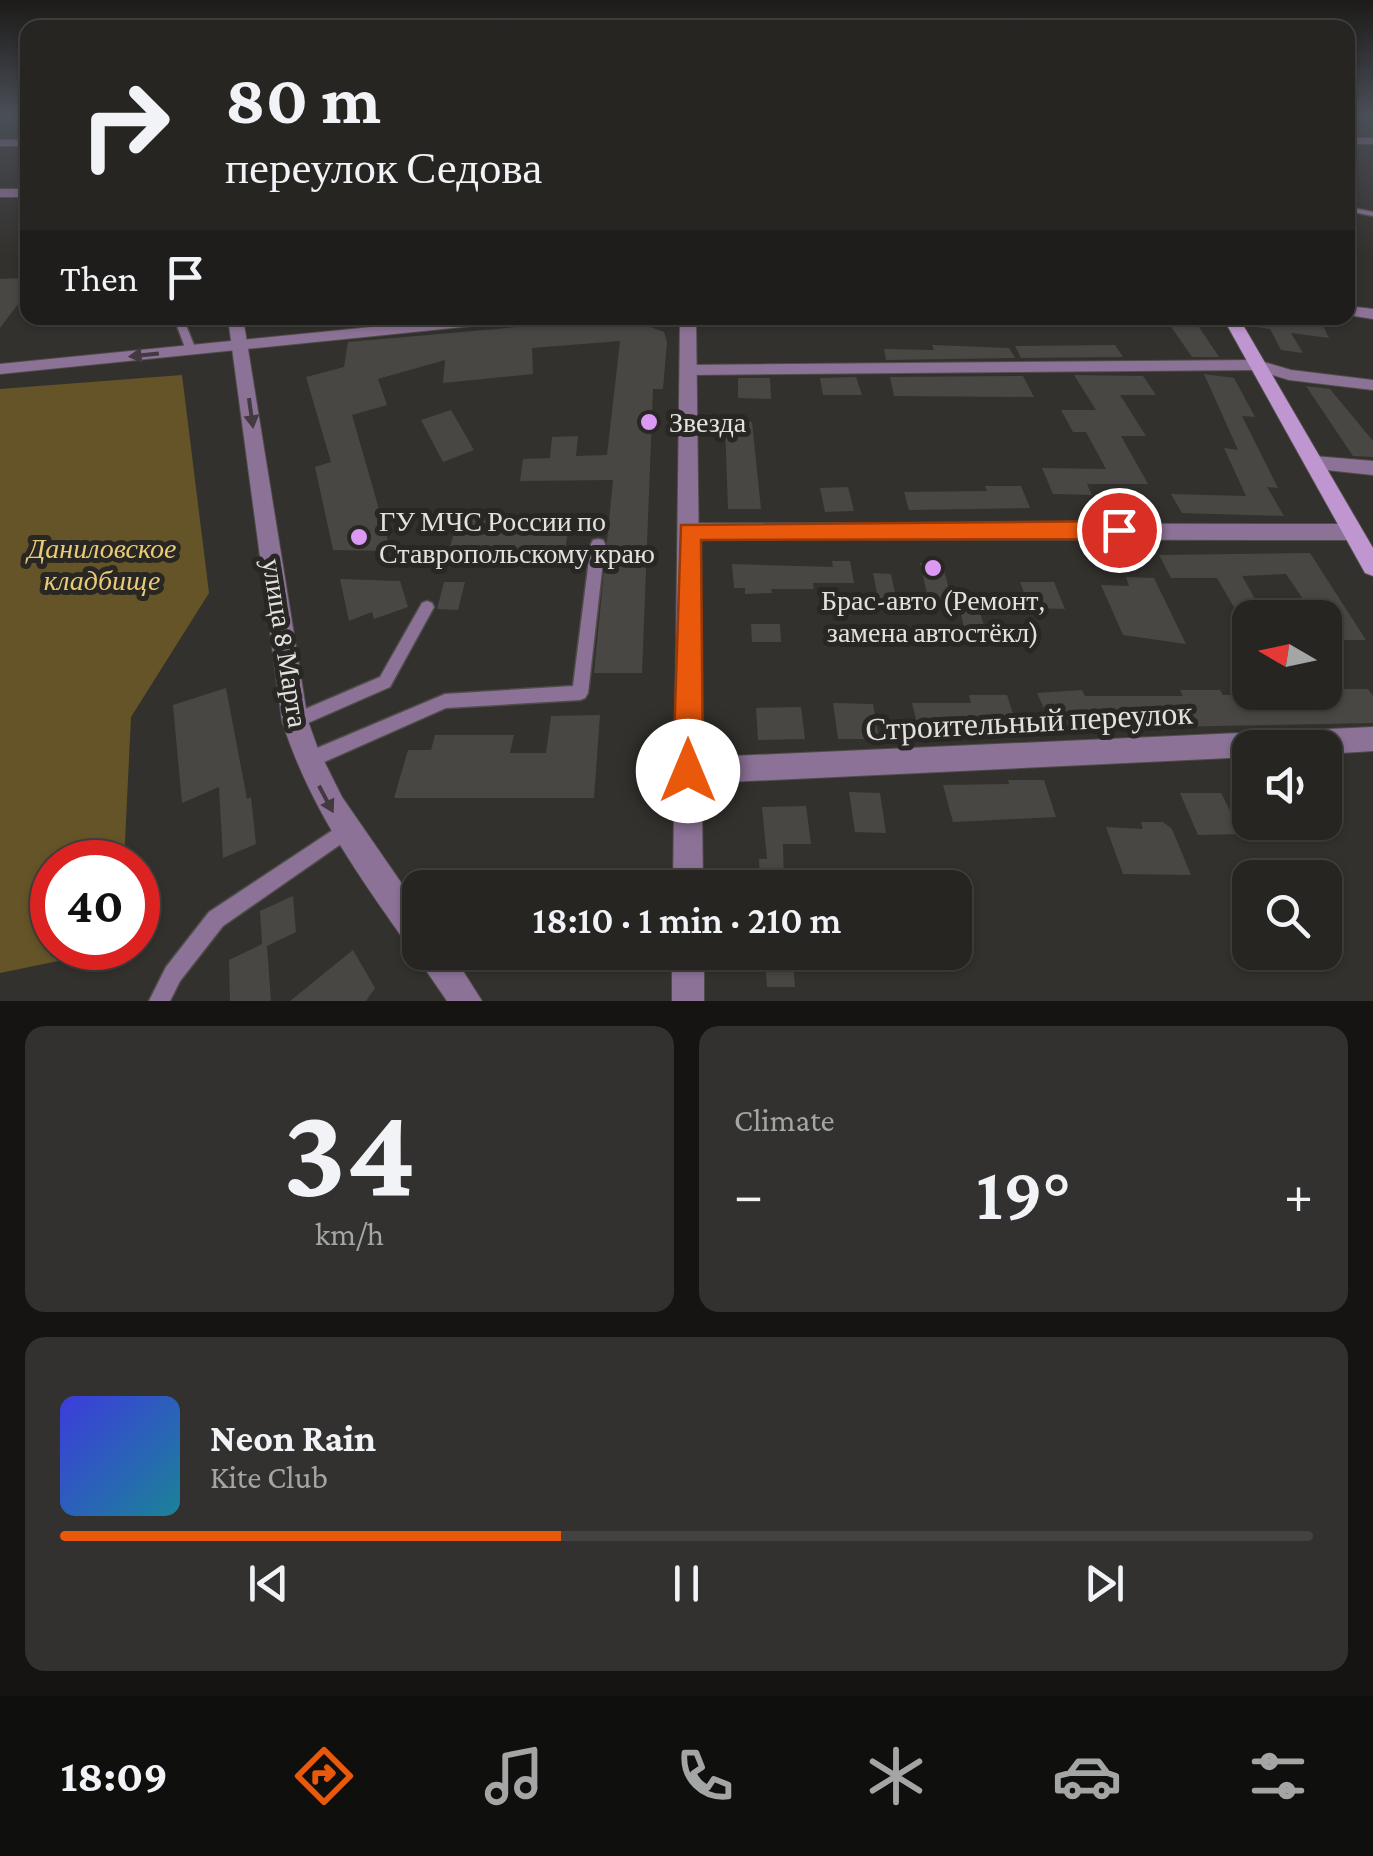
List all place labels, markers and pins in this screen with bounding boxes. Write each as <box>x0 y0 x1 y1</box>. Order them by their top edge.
place label: Звезда <box>669 407 747 438</box>
marker: Звезда <box>638 411 660 433</box>
pin <box>1077 488 1162 573</box>
place label: ГУ МЧС России по Ставропольскому краю <box>379 506 655 569</box>
marker: ГУ МЧС России по Ставропольскому краю <box>348 526 370 548</box>
marker: Брас-авто (Ремонт, замена автостёкл) <box>922 557 944 579</box>
place label: Брас-авто (Ремонт, замена автостёкл) <box>821 585 1045 649</box>

